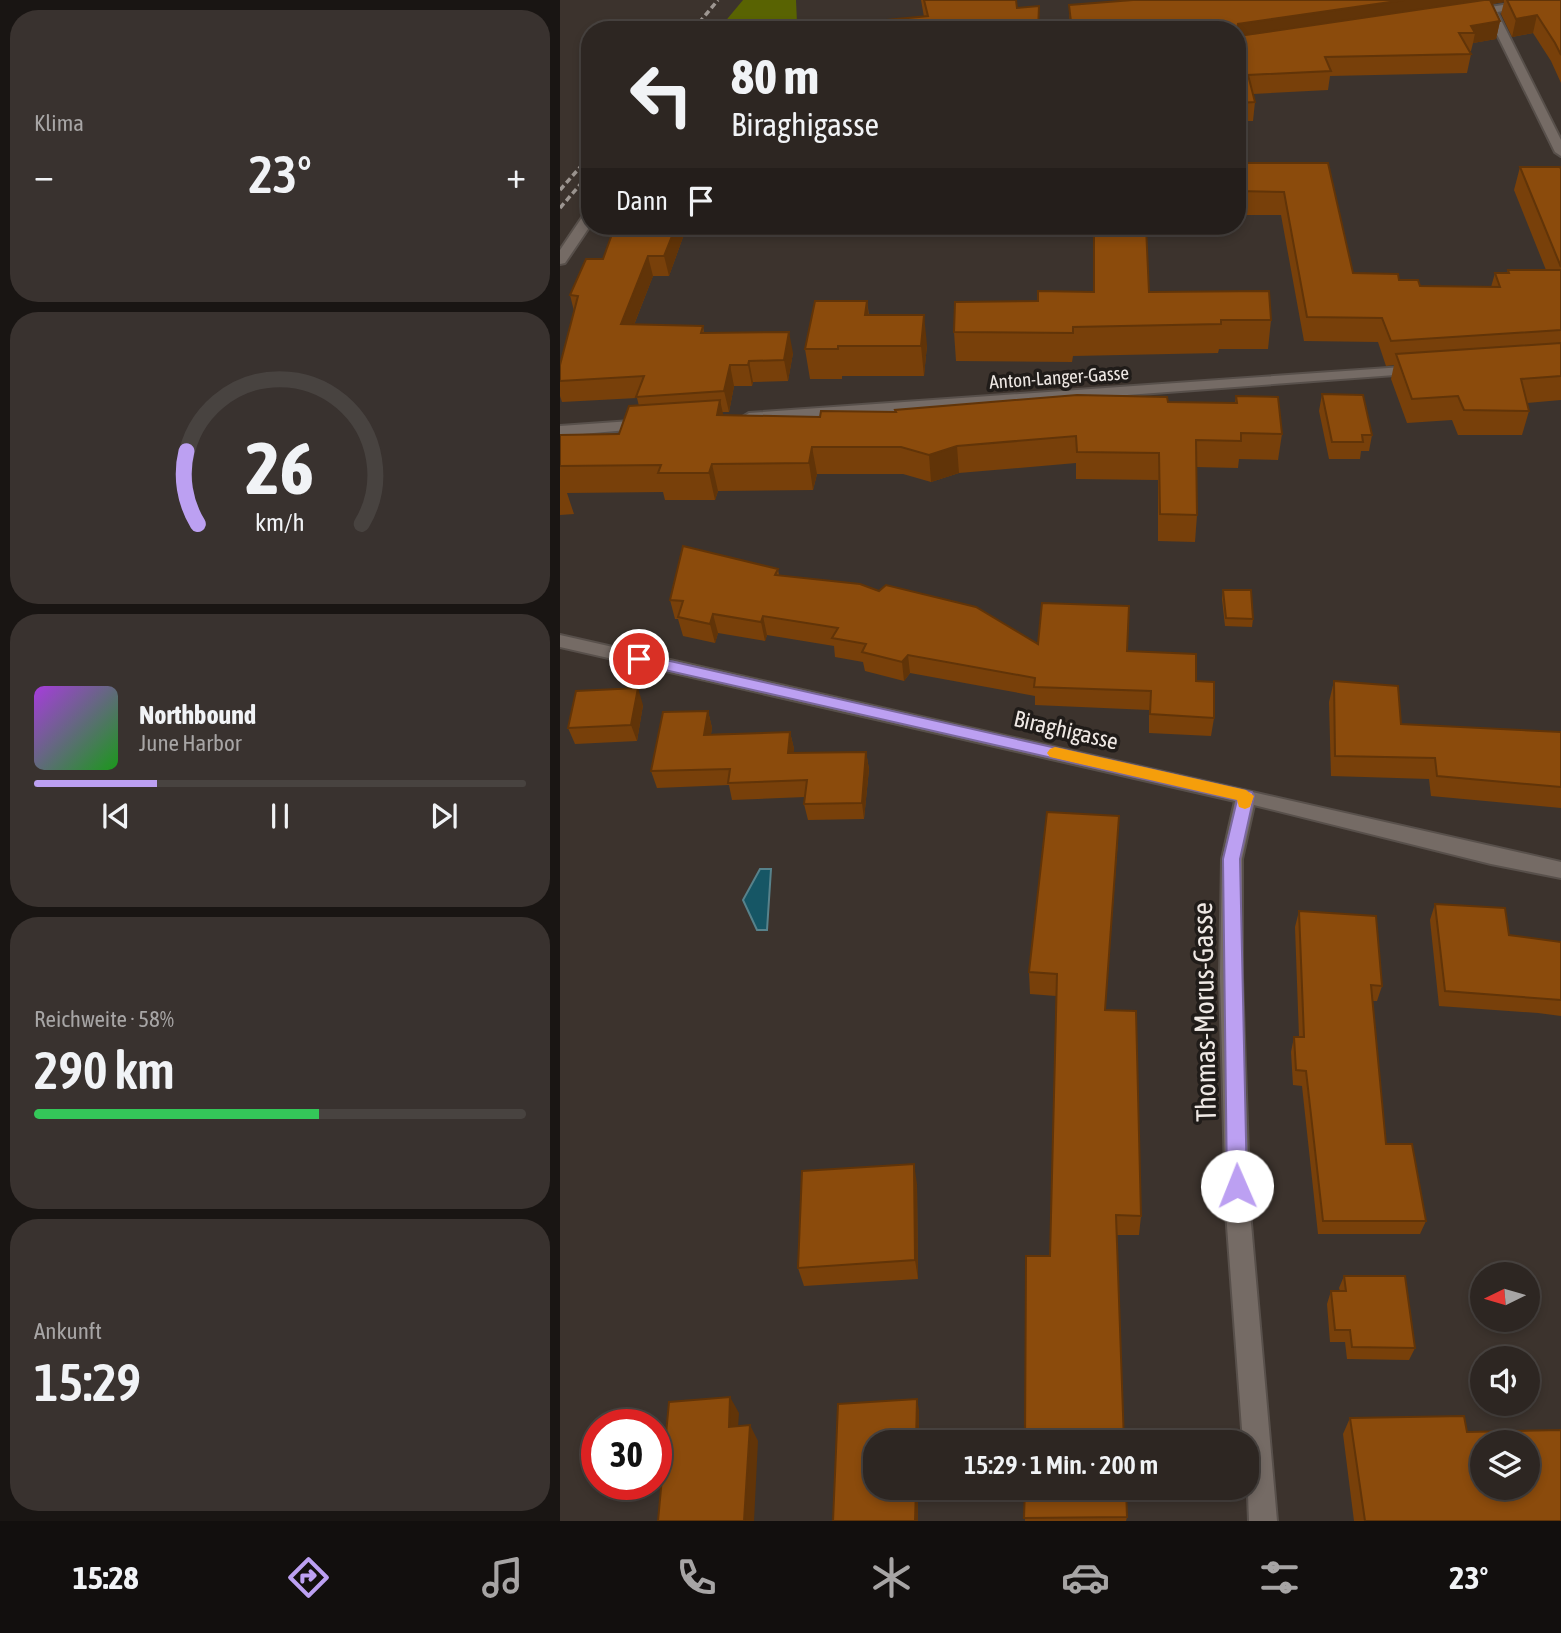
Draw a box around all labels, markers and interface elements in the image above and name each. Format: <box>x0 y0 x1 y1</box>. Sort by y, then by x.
text: 80 m <box>731 48 819 104</box>
icon: left <box>616 49 707 140</box>
text: Biraghigasse <box>731 106 879 143</box>
text: Klima <box>34 110 84 136</box>
text: 23° <box>248 144 312 204</box>
text: − <box>34 153 54 196</box>
text: + <box>506 153 526 196</box>
icon: arrive <box>682 182 720 220</box>
text: Dann <box>616 186 668 216</box>
street label: Anton-Langer-Gasse <box>988 361 1130 393</box>
text: 26 <box>246 427 314 510</box>
text: km/h <box>255 508 305 536</box>
pin <box>609 629 669 689</box>
icon: arrive <box>620 640 658 678</box>
text: Northbound <box>139 700 256 730</box>
street label: Biraghigasse <box>1011 705 1121 755</box>
text: June Harbor <box>139 730 242 756</box>
icon: previous <box>97 797 135 835</box>
icon: pause <box>261 797 299 835</box>
icon: next <box>425 797 463 835</box>
street label: Thomas-Morus-Gasse <box>1186 902 1222 1122</box>
text: Reichweite · 58% <box>34 1006 174 1032</box>
text: 290 km <box>34 1040 175 1100</box>
position arrow <box>1200 1149 1274 1223</box>
north arrow <box>1470 1262 1540 1332</box>
map controls <box>1470 1262 1540 1500</box>
text: Ankunft <box>34 1318 102 1344</box>
button: sound <box>1470 1346 1540 1416</box>
text: 15:29 <box>34 1352 141 1412</box>
speed limit sign: 30 <box>581 1409 672 1500</box>
button: layers <box>1470 1430 1540 1500</box>
text: 15:29 · 1 Min. · 200 m <box>964 1450 1158 1480</box>
icon: directions <box>284 1553 333 1602</box>
icon: music <box>478 1553 527 1602</box>
icon: phone <box>672 1553 721 1602</box>
icon: climate <box>867 1553 916 1602</box>
icon: car <box>1061 1553 1110 1602</box>
icon: filters <box>1255 1553 1304 1602</box>
text: 15:28 <box>73 1559 138 1596</box>
text: 23° <box>1449 1559 1488 1596</box>

